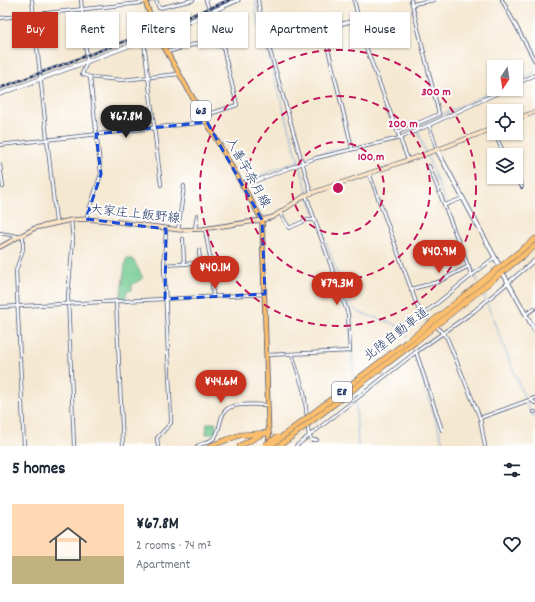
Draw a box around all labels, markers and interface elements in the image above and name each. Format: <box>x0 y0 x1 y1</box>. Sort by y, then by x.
chip: Buy <box>12 12 58 48</box>
chip: Rent <box>66 12 119 48</box>
chip: Filters <box>127 12 190 48</box>
chip: New <box>198 12 248 48</box>
chip: Apartment <box>256 12 342 48</box>
chip: House <box>350 12 410 48</box>
north arrow <box>487 60 523 96</box>
map controls <box>487 60 523 184</box>
text: 300 m <box>421 84 451 101</box>
road number: 63 <box>191 101 211 121</box>
button: locate <box>487 104 523 140</box>
pin: ¥67.8M <box>93 105 159 139</box>
text: ¥67.8M <box>110 108 142 127</box>
text: 200 m <box>388 116 418 133</box>
street label: 入善宇奈月線 <box>220 134 275 213</box>
button: layers <box>487 148 523 184</box>
text: 100 m <box>358 149 384 166</box>
centre of rings <box>331 181 345 195</box>
street label: 大家庄上飯野線 <box>89 201 182 229</box>
pin: ¥40.9M <box>406 240 472 274</box>
text: ¥40.9M <box>422 243 456 262</box>
pin: ¥40.1M <box>182 256 248 290</box>
text: ¥40.1M <box>199 259 231 278</box>
pin: ¥79.3M <box>304 272 370 306</box>
text: ¥79.3M <box>321 275 353 294</box>
street label: 北陸自動車道 <box>360 303 434 367</box>
pin: ¥44.6M <box>188 370 254 404</box>
text: ¥44.6M <box>204 373 238 392</box>
road number: E8 <box>332 382 352 402</box>
text: 5 homes <box>12 458 65 482</box>
icon: filters <box>501 459 523 481</box>
text: ¥67.8M <box>136 513 179 537</box>
icon: home <box>44 520 92 568</box>
icon: heart <box>501 533 523 555</box>
text: 2 rooms · 74 m² <box>136 537 211 556</box>
text: Apartment <box>136 556 190 575</box>

